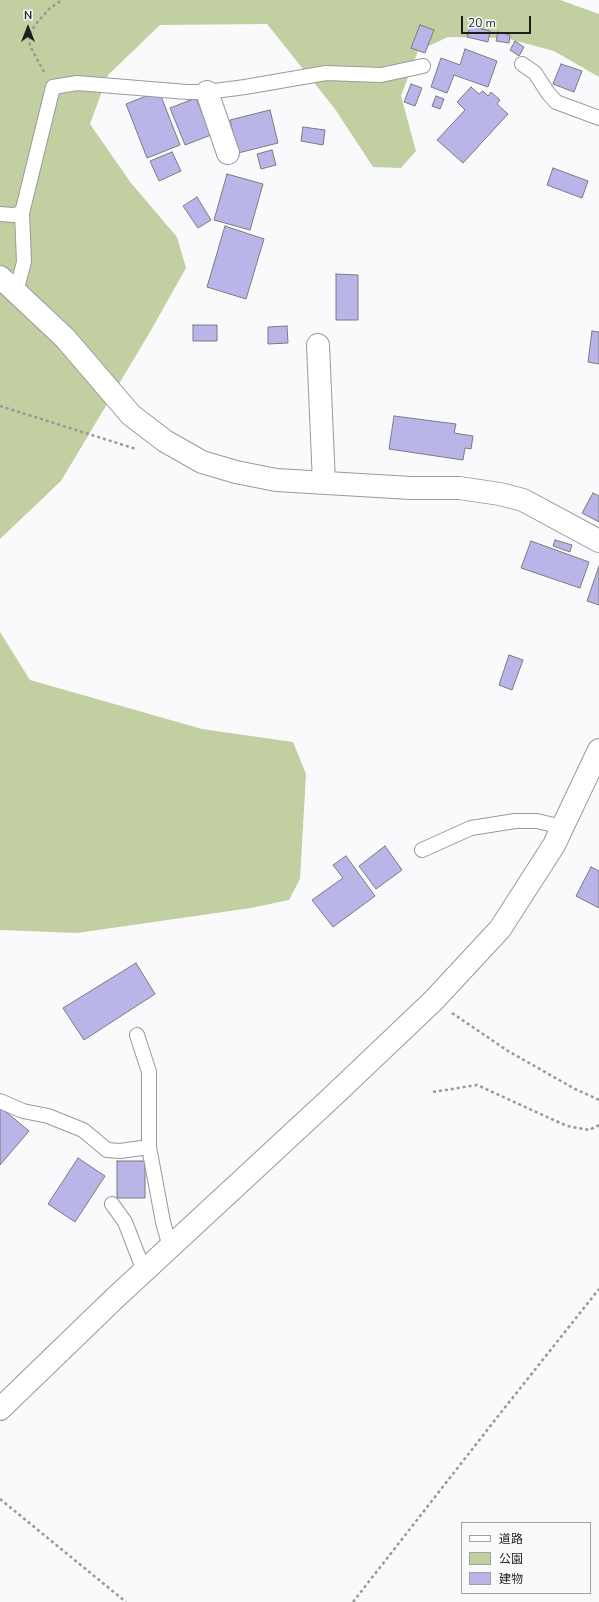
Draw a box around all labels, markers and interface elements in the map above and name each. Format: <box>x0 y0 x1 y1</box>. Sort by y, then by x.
north arrow <box>8 8 48 48</box>
text: N <box>24 8 32 23</box>
scale bar <box>463 8 533 34</box>
text: 20 m <box>468 15 496 31</box>
legend <box>461 1522 591 1594</box>
text: 道路 <box>499 1531 523 1547</box>
text: 公園 <box>499 1551 523 1567</box>
text: 建物 <box>499 1571 523 1587</box>

